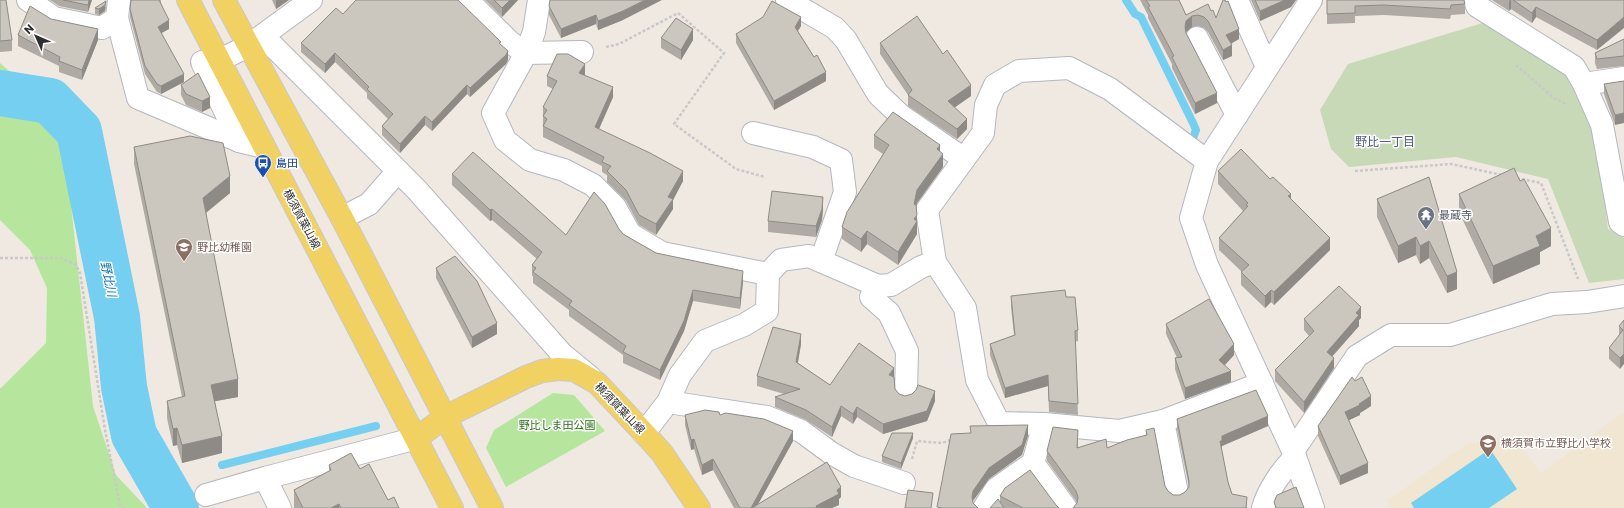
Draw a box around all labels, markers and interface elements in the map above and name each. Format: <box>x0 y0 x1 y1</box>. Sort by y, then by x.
north arrow <box>16 16 56 56</box>
text: N <box>20 20 38 38</box>
district label: 野比一丁目 <box>1355 133 1415 150</box>
bus stop icon: 島田 <box>253 153 273 178</box>
place label: 島田 <box>276 155 298 171</box>
street label: 横須賀葉山線 <box>279 186 325 252</box>
temple icon: 最蔵寺 <box>1416 205 1436 230</box>
place label: 最蔵寺 <box>1439 207 1472 223</box>
school or university icon: 野比幼稚園 <box>174 237 194 262</box>
place label: 野比幼稚園 <box>197 239 252 255</box>
water label: 野比川 <box>97 260 121 300</box>
street label: 横須賀葉山線 <box>591 379 649 437</box>
park label: 野比しま田公園 <box>519 417 596 433</box>
school or university icon: 横須賀市立野比小学校 <box>1478 433 1498 458</box>
place label: 横須賀市立野比小学校 <box>1501 435 1611 451</box>

